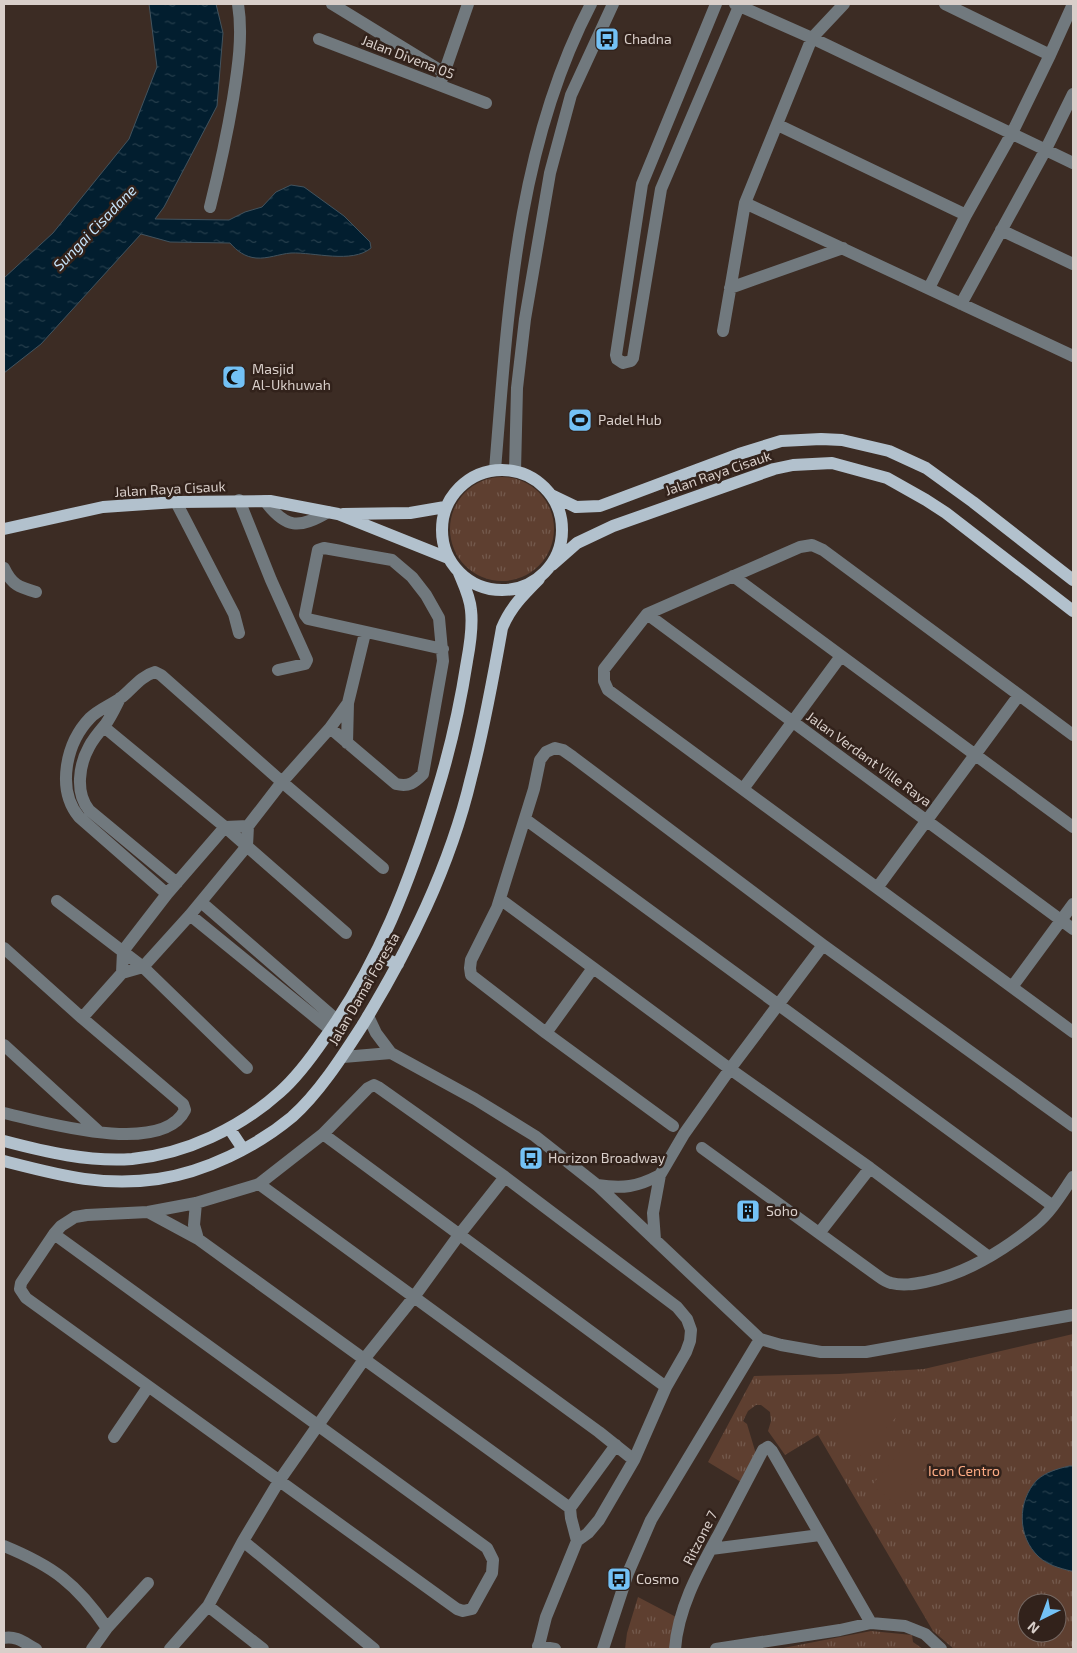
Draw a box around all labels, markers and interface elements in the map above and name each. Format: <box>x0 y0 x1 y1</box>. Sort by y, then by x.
bus stop icon: Chadna <box>594 26 620 52</box>
place label: Chadna <box>624 30 672 47</box>
street label: Jalan Divena 05 <box>359 31 457 82</box>
water label: Sungai Cisadane <box>49 181 140 274</box>
place label: Masjid Al-Ukhuwah <box>252 360 331 393</box>
mosque icon: Masjid Al-Ukhuwah <box>221 364 247 390</box>
sports icon: Padel Hub <box>567 407 593 433</box>
place label: Padel Hub <box>598 411 662 428</box>
street label: Jalan Raya Cisauk <box>662 446 773 499</box>
street label: Jalan Raya Cisauk <box>114 477 226 500</box>
street label: Jalan Verdant Ville Raya <box>803 707 935 810</box>
street label: Jalan Damai Foresta <box>324 929 403 1048</box>
bus stop icon: Horizon Broadway <box>518 1145 544 1171</box>
place label: Horizon Broadway <box>548 1149 666 1166</box>
building icon: Soho <box>735 1198 761 1224</box>
place label: Soho <box>766 1202 798 1219</box>
park label: Icon Centro <box>928 1462 1000 1479</box>
street label: Ritzone 7 <box>679 1508 720 1568</box>
bus stop icon: Cosmo <box>606 1566 632 1592</box>
place label: Cosmo <box>636 1570 679 1587</box>
north arrow <box>1017 1593 1067 1643</box>
text: N <box>1024 1618 1042 1638</box>

